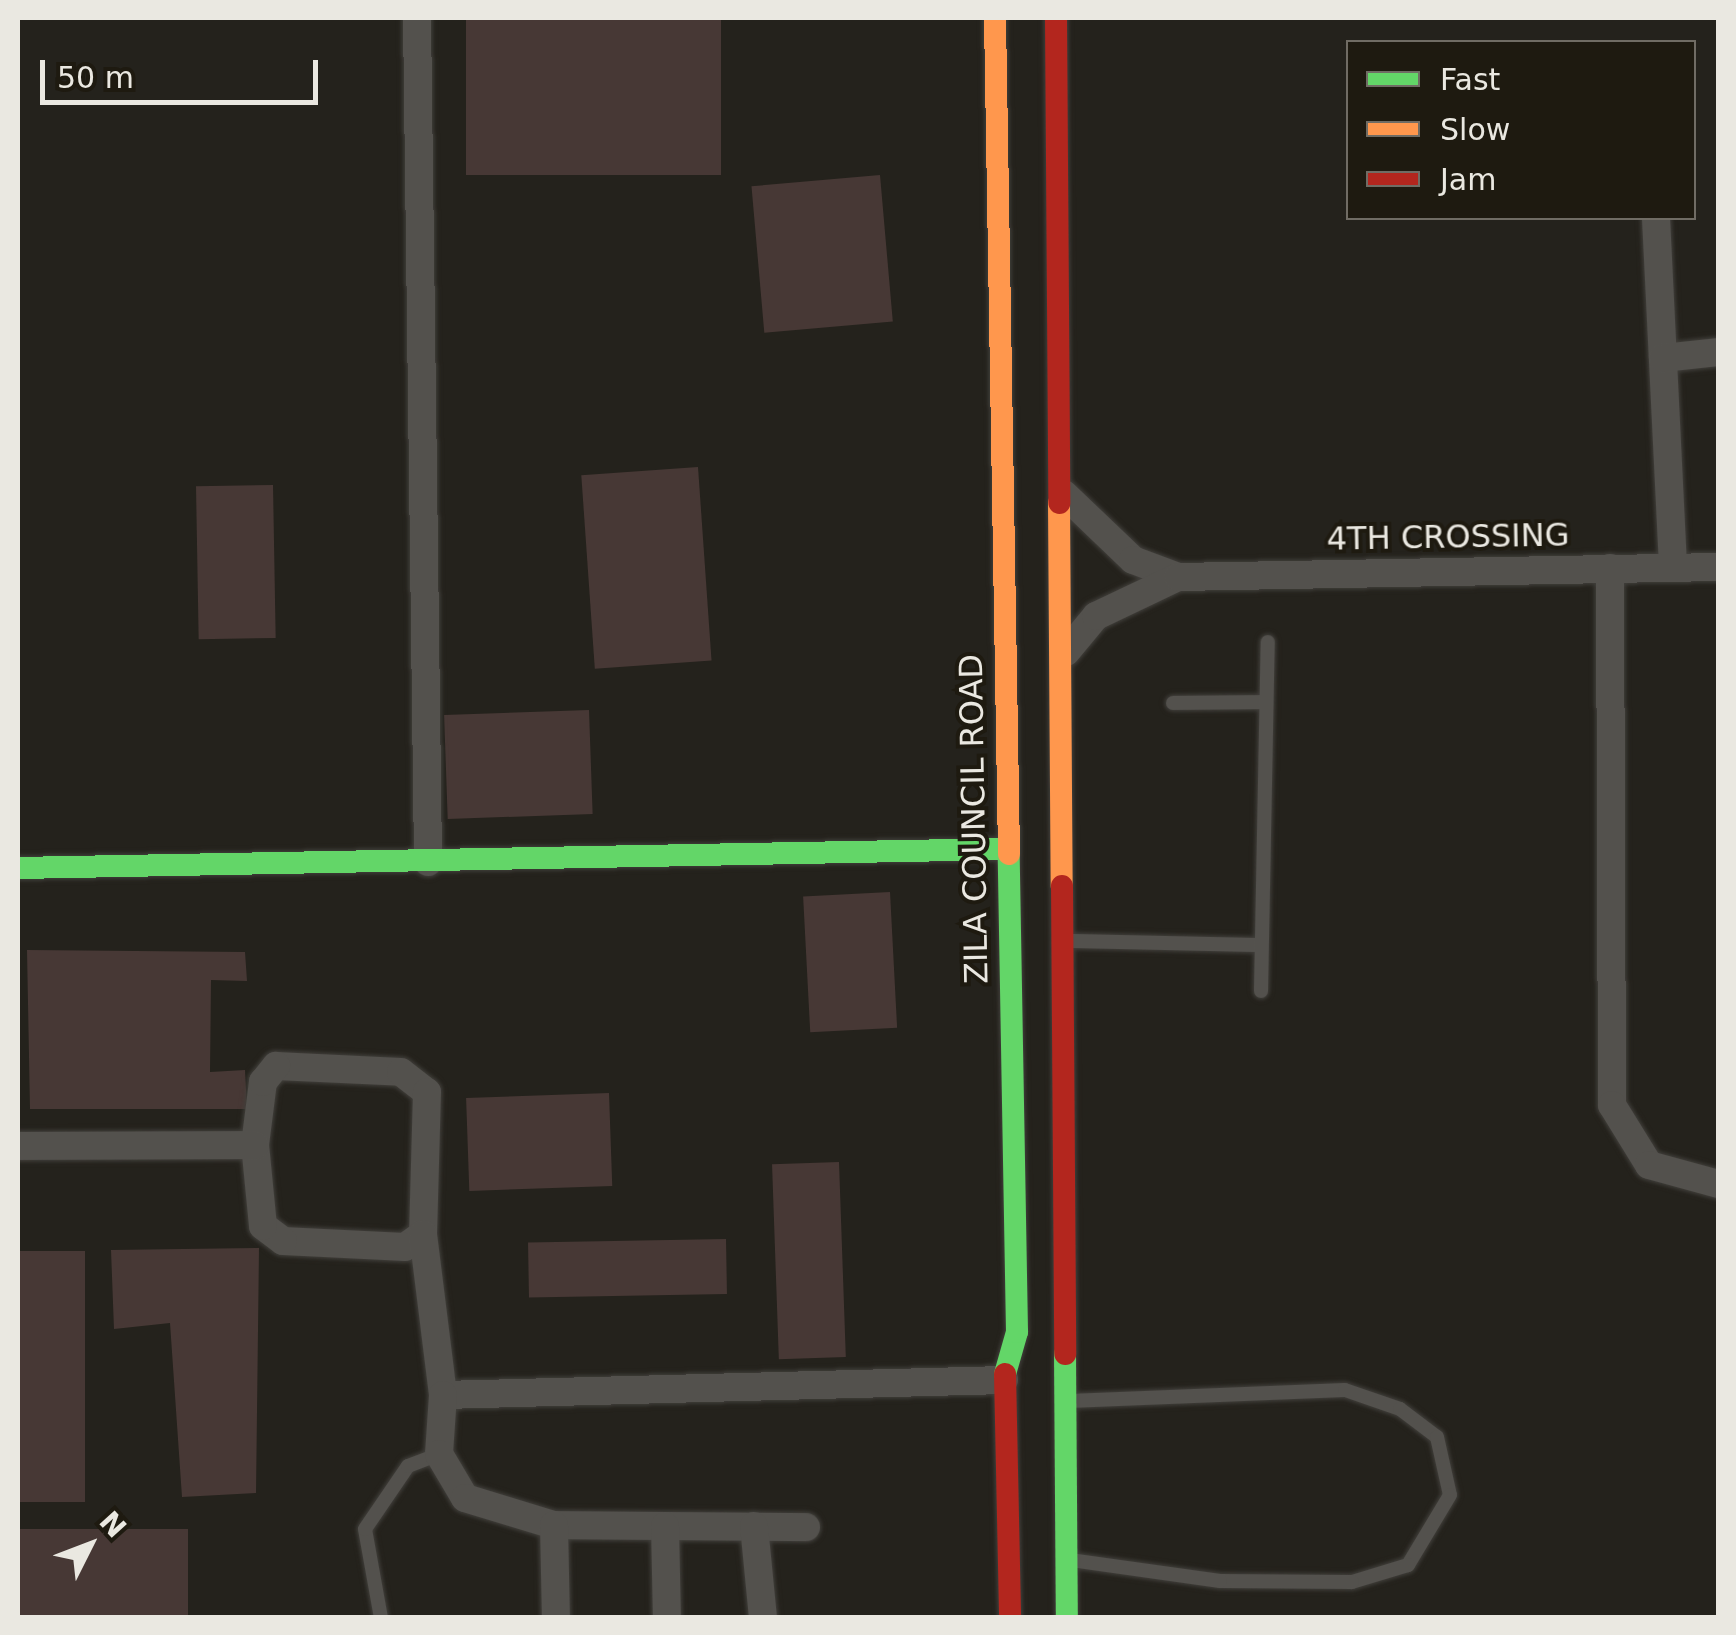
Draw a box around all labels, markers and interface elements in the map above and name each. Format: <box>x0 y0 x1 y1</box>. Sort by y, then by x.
scale bar <box>45 40 322 102</box>
legend <box>1346 40 1696 220</box>
text: 50 m <box>57 60 134 95</box>
text: Fast <box>1440 62 1500 97</box>
text: Slow <box>1440 112 1510 147</box>
text: Jam <box>1440 162 1496 197</box>
street label: 4TH CROSSING <box>1326 516 1570 558</box>
street label: ZILA COUNCIL ROAD <box>952 654 996 984</box>
north arrow <box>40 1495 140 1595</box>
text: N <box>93 1505 133 1544</box>

